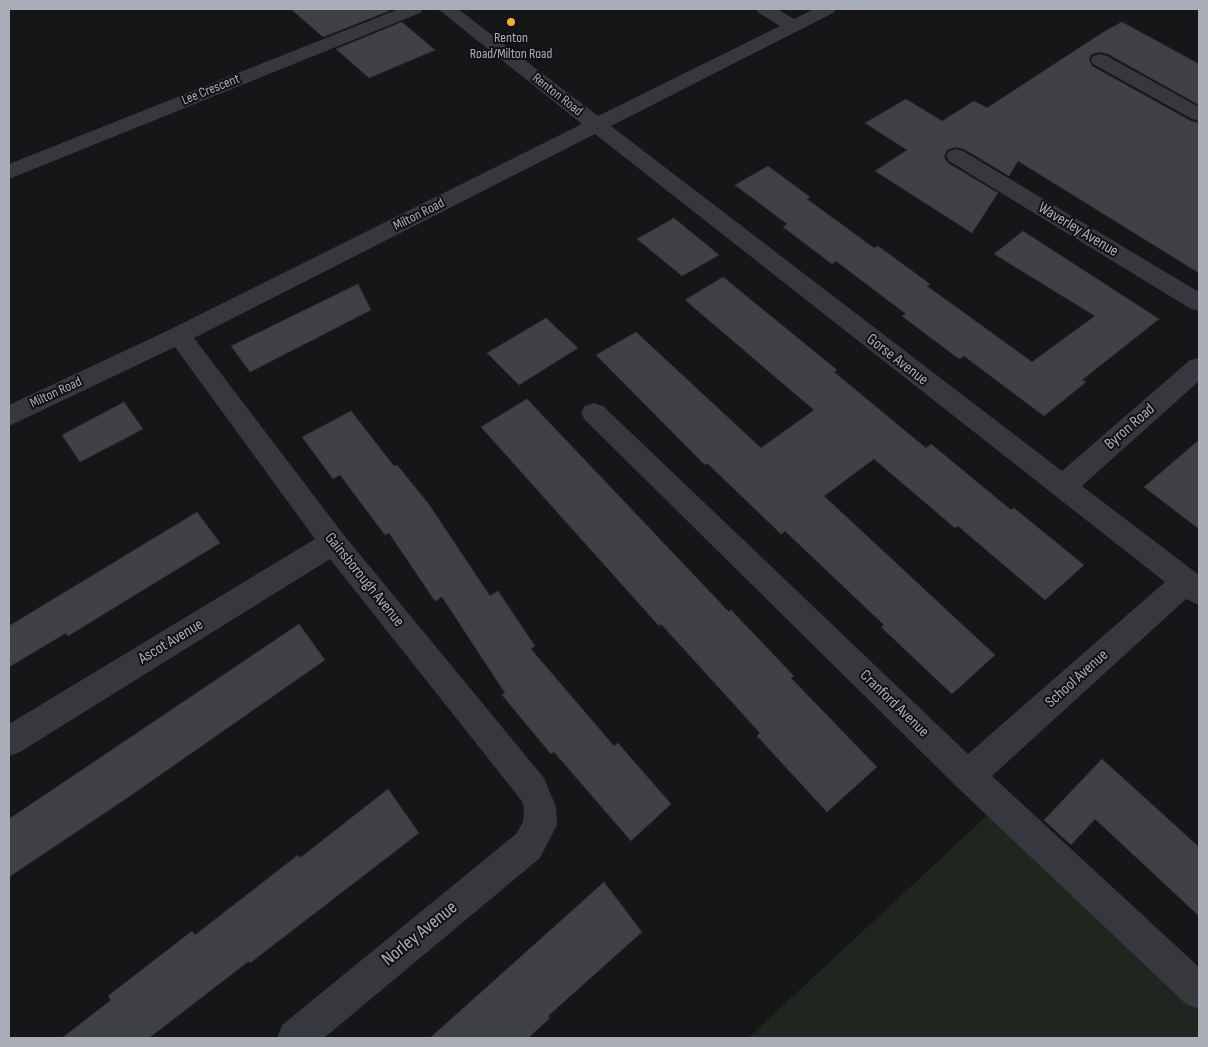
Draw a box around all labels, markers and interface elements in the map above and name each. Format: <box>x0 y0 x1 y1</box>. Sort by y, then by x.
marker: Renton Road/Milton Road <box>505 16 517 28</box>
place label: Renton Road/Milton Road <box>470 30 552 62</box>
street label: Renton Road <box>528 70 586 120</box>
street label: Lee Crescent <box>179 71 243 109</box>
street label: Milton Road <box>391 195 447 235</box>
street label: Waverley Avenue <box>1034 199 1122 261</box>
street label: Gorse Avenue <box>862 330 932 390</box>
street label: Milton Road <box>28 374 84 412</box>
street label: Byron Road <box>1101 400 1159 454</box>
street label: Gainsborough Avenue <box>320 529 408 631</box>
street label: Ascot Avenue <box>135 615 207 669</box>
street label: School Avenue <box>1042 646 1112 712</box>
street label: Cranford Avenue <box>855 666 933 742</box>
street label: Norley Avenue <box>378 897 462 971</box>

